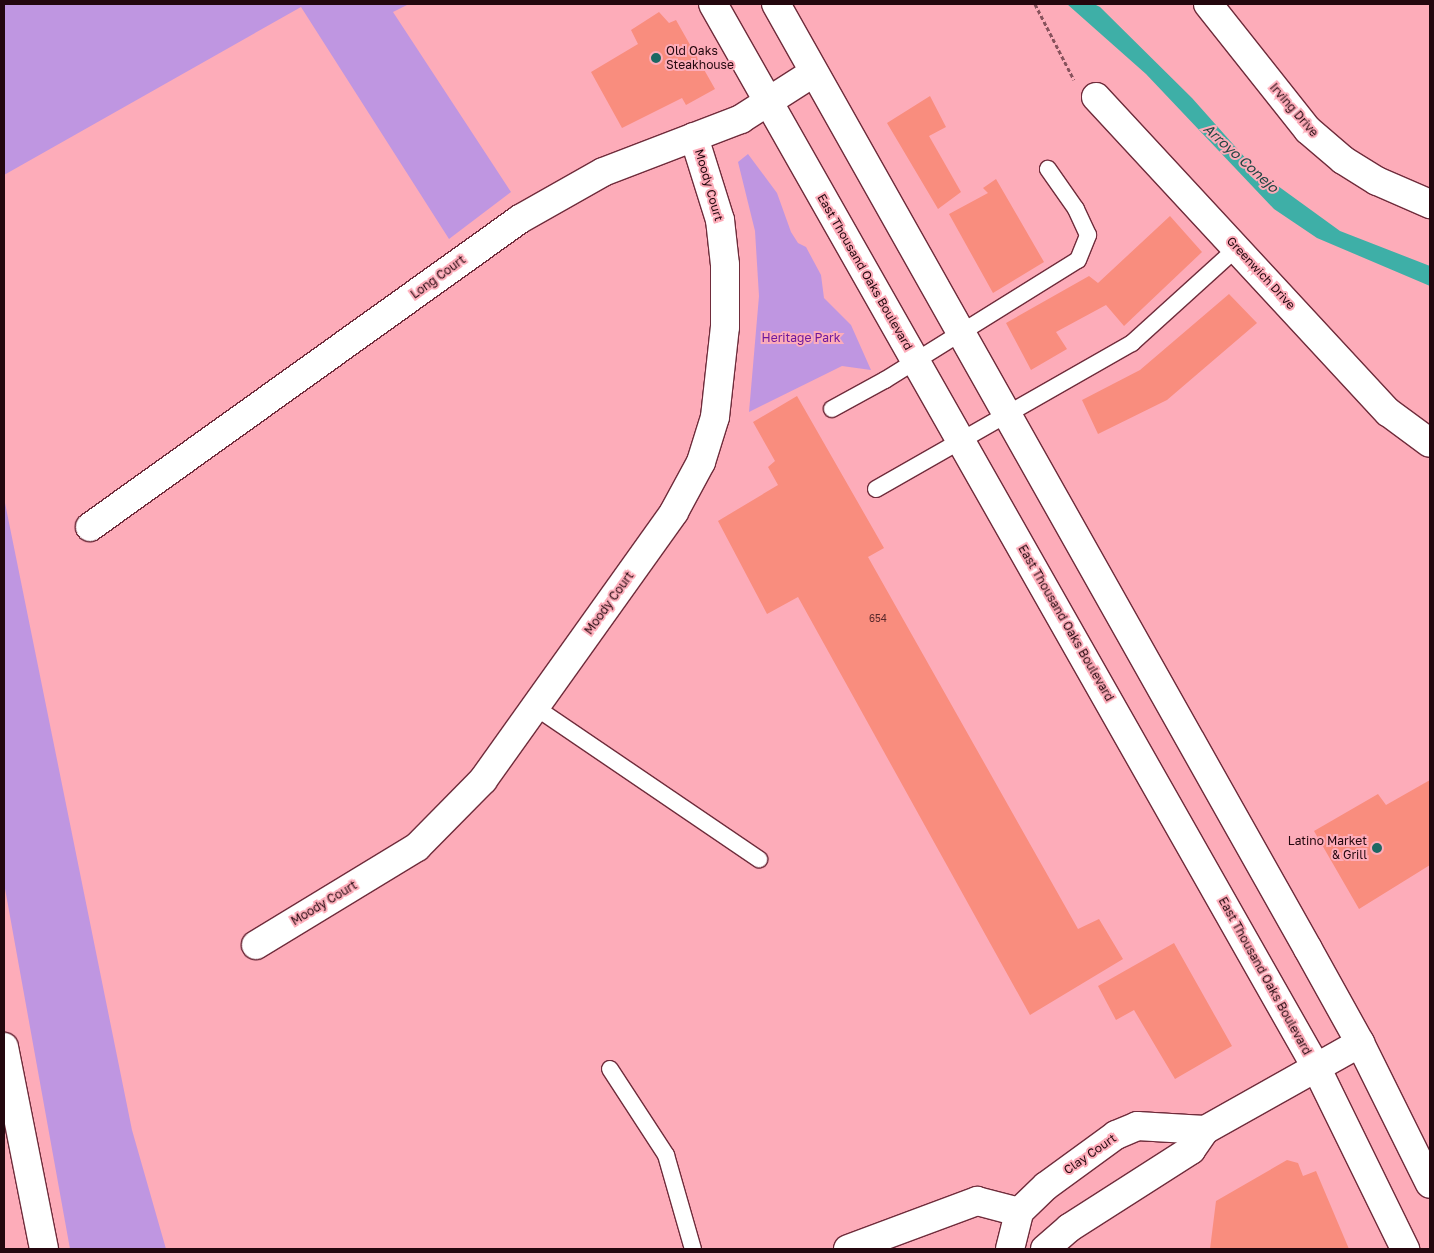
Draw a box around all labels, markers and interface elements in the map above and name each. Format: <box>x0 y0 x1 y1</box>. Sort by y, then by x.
place label: Old Oaks Steakhouse <box>666 44 734 72</box>
marker: Old Oaks Steakhouse <box>650 52 662 64</box>
street label: Irving Drive <box>1267 80 1321 140</box>
water label: Arroyo Conejo <box>1200 120 1282 196</box>
street label: Moody Court <box>692 147 726 223</box>
street label: East Thousand Oaks Boulevard <box>814 191 916 353</box>
street label: Greenwich Drive <box>1224 234 1298 312</box>
street label: Long Court <box>408 252 468 302</box>
park label: Heritage Park <box>762 331 840 345</box>
street label: East Thousand Oaks Boulevard <box>1015 542 1117 704</box>
street label: Moody Court <box>581 569 637 637</box>
house number: 654 <box>869 613 887 625</box>
place label: Latino Market & Grill <box>1288 834 1367 862</box>
marker: Latino Market & Grill <box>1371 842 1383 854</box>
street label: Moody Court <box>289 878 359 928</box>
street label: East Thousand Oaks Boulevard <box>1216 895 1314 1057</box>
street label: Clay Court <box>1061 1131 1119 1177</box>

